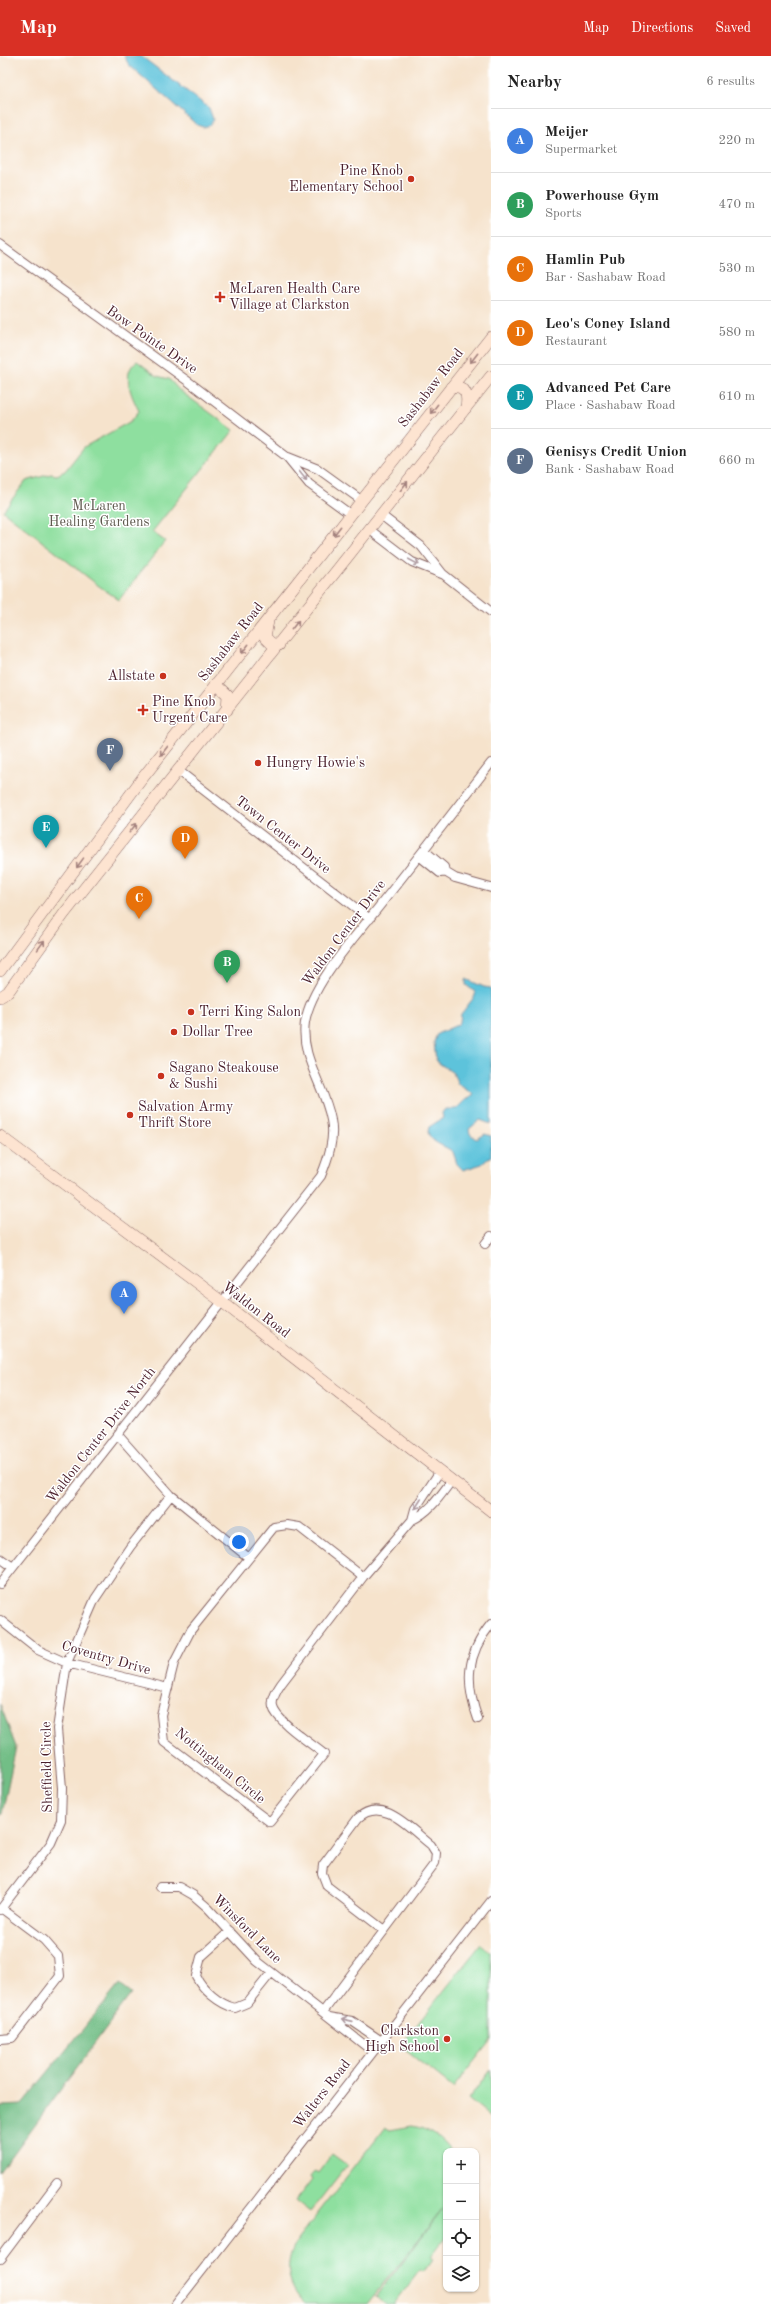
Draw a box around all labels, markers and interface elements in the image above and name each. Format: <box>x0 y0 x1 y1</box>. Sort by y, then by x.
text: Map <box>20 19 57 38</box>
text: Map <box>583 21 609 35</box>
text: Directions <box>631 21 693 35</box>
text: Saved <box>715 21 751 35</box>
text: Nearby <box>507 74 562 91</box>
text: 6 results <box>706 75 755 88</box>
text: Meijer <box>545 125 588 140</box>
text: A <box>515 134 525 147</box>
text: 220 m <box>718 134 755 147</box>
text: Supermarket <box>545 143 617 156</box>
place label: Pine Knob Elementary School <box>289 164 403 194</box>
marker: Pine Knob Elementary School <box>406 174 416 184</box>
text: Powerhouse Gym <box>545 189 659 204</box>
text: B <box>515 198 525 211</box>
text: 470 m <box>718 198 755 211</box>
text: Sports <box>545 207 582 220</box>
text: Hamlin Pub <box>545 253 625 268</box>
text: C <box>516 262 524 275</box>
text: 530 m <box>718 262 755 275</box>
text: Bar · Sashabaw Road <box>545 271 666 284</box>
place label: McLaren Health Care Village at Clarkston <box>229 282 360 312</box>
marker: McLaren Health Care Village at Clarkston <box>214 291 226 303</box>
street label: Bow Pointe Drive <box>104 304 200 376</box>
text: Leo's Coney Island <box>545 317 671 332</box>
text: D <box>515 326 525 339</box>
text: 580 m <box>718 326 755 339</box>
text: Restaurant <box>545 335 607 348</box>
street label: Sashabaw Road <box>396 346 466 430</box>
one-way arrow <box>470 352 479 363</box>
text: Advanced Pet Care <box>545 381 671 396</box>
text: E <box>516 390 524 403</box>
text: 610 m <box>718 390 755 403</box>
text: Place · Sashabaw Road <box>545 399 675 412</box>
one-way arrow <box>429 404 438 415</box>
text: Genisys Credit Union <box>545 445 687 460</box>
text: F <box>516 454 524 467</box>
text: 660 m <box>718 454 755 467</box>
text: Bank · Sashabaw Road <box>545 463 674 476</box>
one-way arrow <box>298 471 307 482</box>
one-way arrow <box>400 481 408 492</box>
park label: McLaren Healing Gardens <box>48 499 150 529</box>
one-way arrow <box>333 526 342 537</box>
one-way arrow <box>408 559 420 566</box>
street label: Sashabaw Road <box>196 600 266 684</box>
one-way arrow <box>290 619 299 630</box>
one-way arrow <box>240 643 249 654</box>
place label: Allstate <box>108 669 155 683</box>
marker: Allstate <box>158 671 168 681</box>
place label: Pine Knob Urgent Care <box>152 695 228 725</box>
marker: Pine Knob Urgent Care <box>137 704 149 716</box>
pin: F <box>97 738 123 771</box>
one-way arrow <box>160 745 168 756</box>
place label: Hungry Howie's <box>266 756 365 770</box>
marker: Hungry Howie's <box>253 758 263 768</box>
street label: Town Center Drive <box>233 794 333 876</box>
pin: E <box>33 815 59 848</box>
one-way arrow <box>129 823 138 834</box>
pin: D <box>172 826 198 859</box>
one-way arrow <box>75 857 84 868</box>
street label: Waldon Center Drive <box>300 878 388 988</box>
pin: C <box>126 886 152 919</box>
one-way arrow <box>37 939 45 950</box>
pin: B <box>214 950 240 983</box>
place label: Terri King Salon <box>199 1005 301 1019</box>
marker: Terri King Salon <box>186 1007 196 1017</box>
place label: Dollar Tree <box>182 1025 253 1039</box>
marker: Dollar Tree <box>169 1027 179 1037</box>
place label: Sagano Steakouse & Sushi <box>169 1061 279 1091</box>
marker: Sagano Steakouse & Sushi <box>156 1071 166 1081</box>
place label: Salvation Army Thrift Store <box>138 1100 234 1130</box>
marker: Salvation Army Thrift Store <box>125 1110 135 1120</box>
street label: Waldon Road <box>220 1279 292 1341</box>
pin: A <box>111 1281 137 1314</box>
street label: Waldon Center Drive North <box>44 1364 159 1506</box>
one-way arrow <box>414 1498 422 1510</box>
your location <box>229 1532 249 1552</box>
street label: Coventry Drive <box>60 1639 152 1677</box>
street label: Sheffield Circle <box>39 1721 55 1813</box>
street label: Nottingham Circle <box>172 1726 268 1806</box>
street label: Winsford Lane <box>210 1892 284 1966</box>
one-way arrow <box>341 2016 354 2024</box>
place label: Clarkston High School <box>365 2024 439 2054</box>
marker: Clarkston High School <box>442 2034 452 2044</box>
street label: Walters Road <box>291 2057 353 2131</box>
map controls <box>443 2148 479 2292</box>
button: + <box>443 2148 479 2184</box>
button: − <box>443 2184 479 2220</box>
button: locate <box>443 2220 479 2256</box>
button: layers <box>443 2256 479 2292</box>

